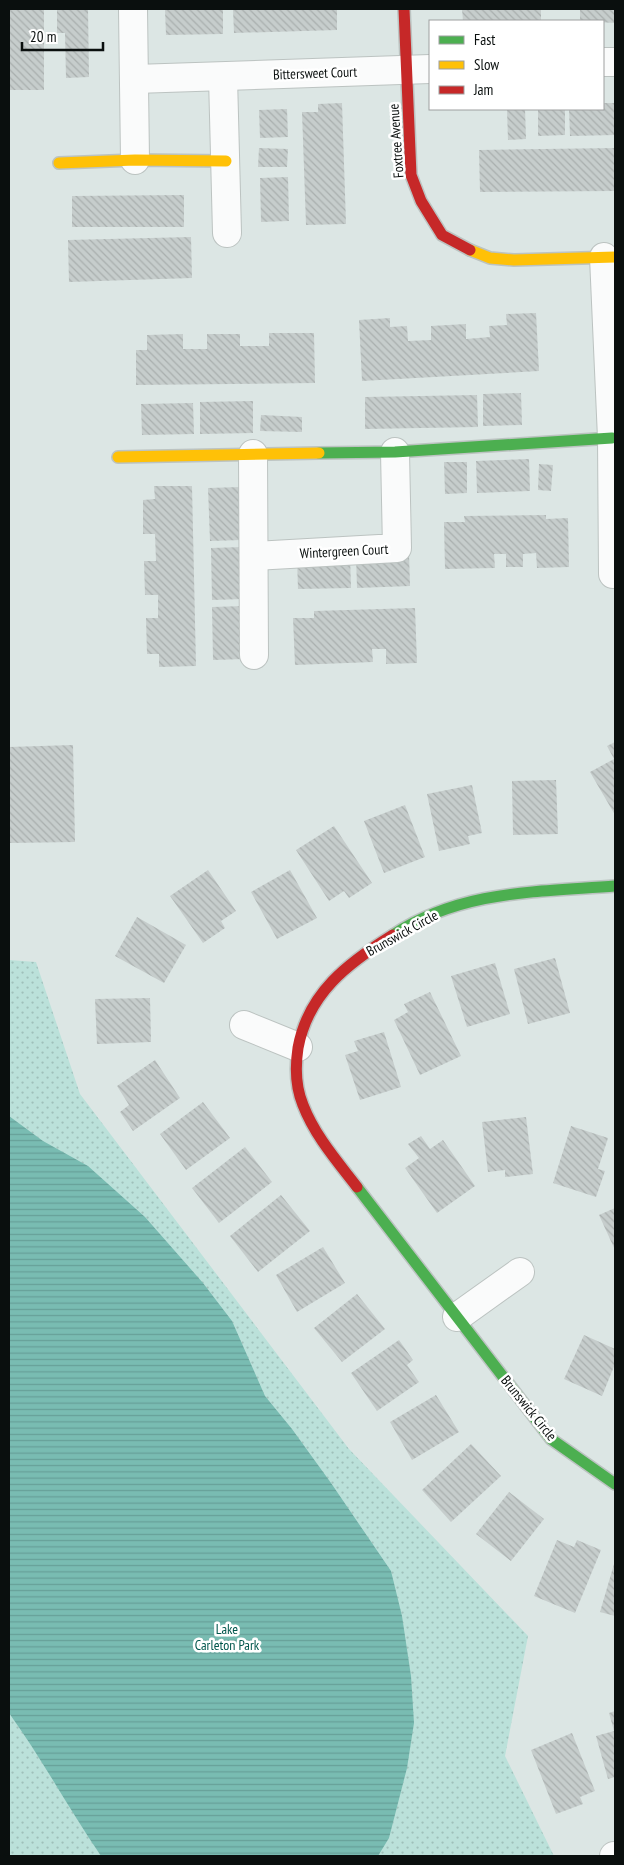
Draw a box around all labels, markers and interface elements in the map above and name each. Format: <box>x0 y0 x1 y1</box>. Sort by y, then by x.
scale bar <box>22 20 104 52</box>
legend <box>429 20 604 110</box>
text: 20 m <box>30 27 56 46</box>
text: Fast <box>474 30 495 49</box>
text: Slow <box>474 55 499 74</box>
street label: Bittersweet Court <box>273 63 358 83</box>
text: Jam <box>473 80 493 99</box>
street label: Foxtree Avenue <box>384 103 408 179</box>
street label: Wintergreen Court <box>299 540 389 562</box>
street label: Brunswick Circle <box>363 906 441 960</box>
street label: Brunswick Circle <box>497 1372 561 1445</box>
park label: Lake Carleton Park <box>195 1620 260 1654</box>

